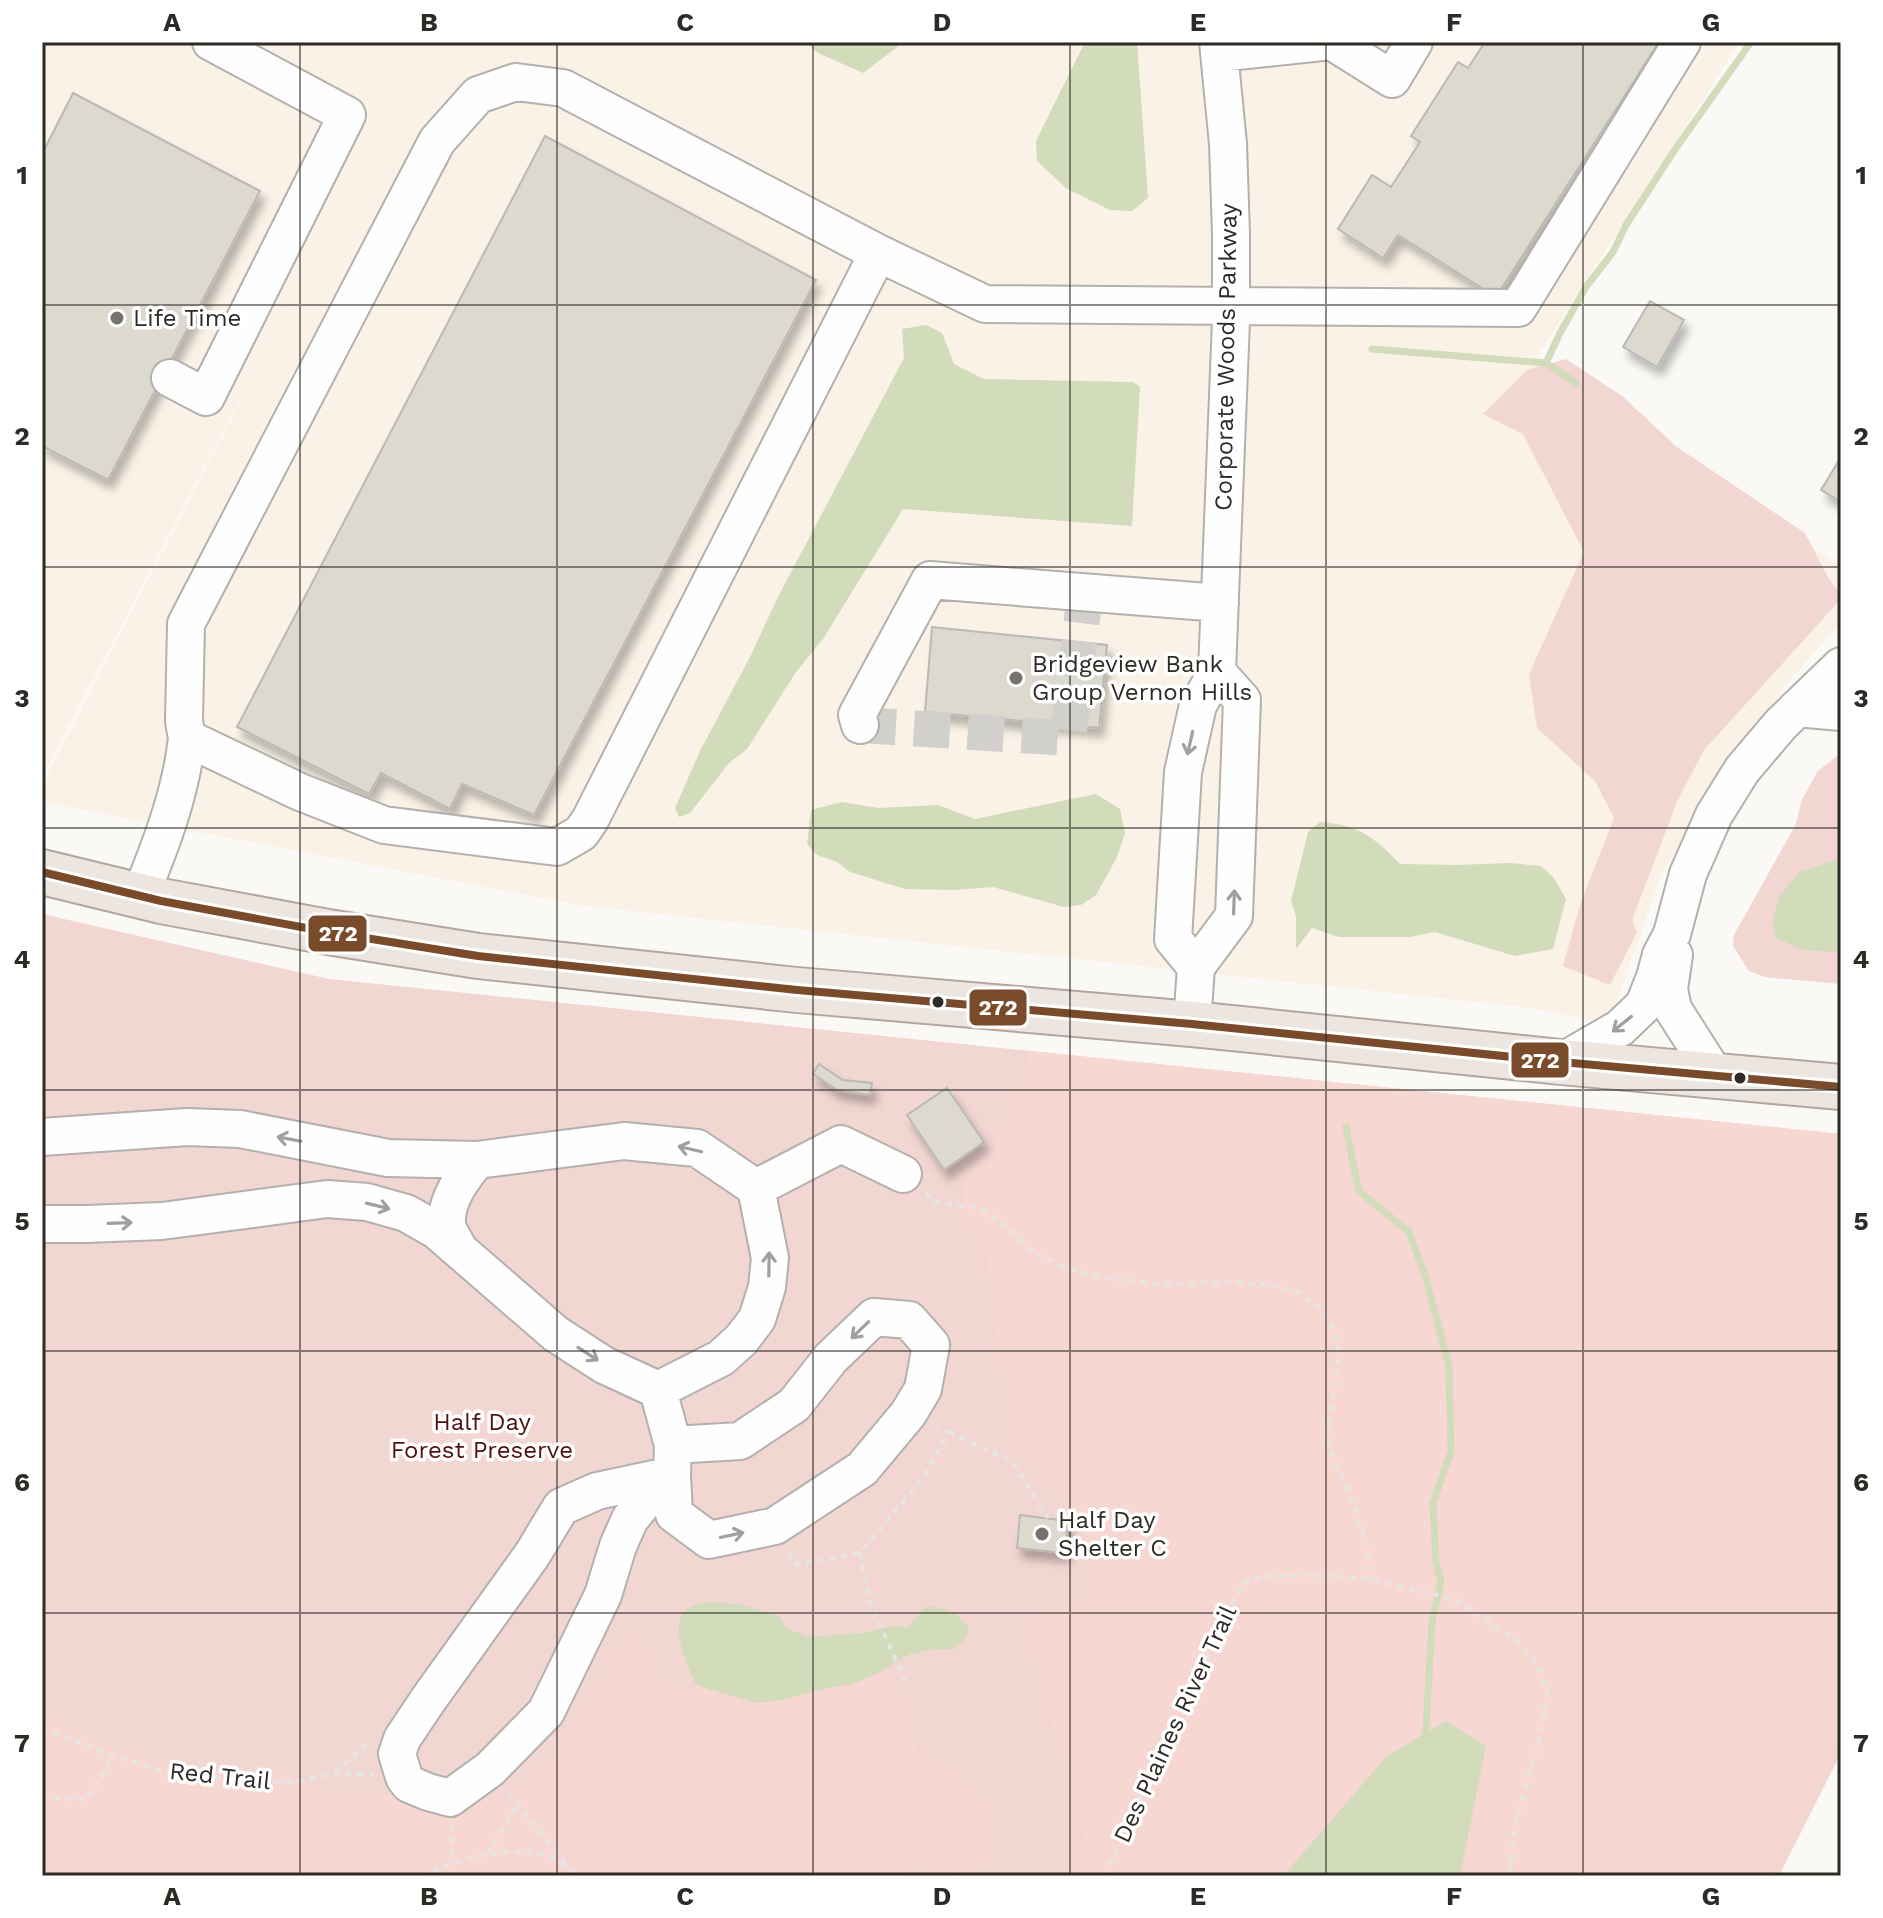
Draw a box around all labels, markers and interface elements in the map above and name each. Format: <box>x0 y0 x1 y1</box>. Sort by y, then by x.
text: A <box>163 7 181 37</box>
text: B <box>420 7 438 37</box>
text: C <box>676 7 694 37</box>
text: D <box>933 7 951 37</box>
text: E <box>1190 7 1206 37</box>
text: F <box>1446 7 1462 37</box>
text: G <box>1702 7 1720 37</box>
text: 1 <box>16 160 28 190</box>
text: 1 <box>1855 160 1867 190</box>
street label: Corporate Woods Parkway <box>1209 202 1243 511</box>
place label: Life Time <box>133 304 241 332</box>
marker: Life Time <box>108 309 126 327</box>
text: 2 <box>14 421 30 451</box>
text: 2 <box>1853 421 1869 451</box>
place label: Bridgeview Bank Group Vernon Hills <box>1032 650 1252 706</box>
marker: Bridgeview Bank Group Vernon Hills <box>1007 669 1025 687</box>
text: 3 <box>14 683 30 713</box>
text: 3 <box>1853 683 1869 713</box>
one-way arrow <box>1182 730 1197 756</box>
one-way arrow <box>1227 889 1242 916</box>
line badge: 272 <box>307 914 368 953</box>
text: 272 <box>318 921 358 946</box>
text: 4 <box>14 944 31 974</box>
text: 4 <box>1853 944 1870 974</box>
line badge: 272 <box>968 988 1028 1027</box>
unlabelled marker <box>930 994 946 1010</box>
text: 272 <box>978 995 1018 1020</box>
one-way arrow <box>1612 1015 1633 1033</box>
line badge: 272 <box>1510 1041 1570 1079</box>
text: 272 <box>1520 1048 1560 1073</box>
unlabelled marker <box>1732 1070 1748 1086</box>
one-way arrow <box>276 1130 302 1145</box>
one-way arrow <box>678 1141 703 1156</box>
one-way arrow <box>364 1199 390 1214</box>
text: 5 <box>14 1206 30 1236</box>
text: 5 <box>1853 1206 1869 1236</box>
one-way arrow <box>106 1215 133 1230</box>
one-way arrow <box>761 1251 776 1278</box>
one-way arrow <box>851 1320 870 1339</box>
one-way arrow <box>576 1346 598 1363</box>
park label: Half Day Forest Preserve <box>391 1408 573 1464</box>
text: 6 <box>14 1467 30 1497</box>
text: 6 <box>1853 1467 1869 1497</box>
place label: Half Day Shelter C <box>1058 1506 1167 1562</box>
marker: Half Day Shelter C <box>1033 1525 1051 1543</box>
one-way arrow <box>719 1527 744 1542</box>
street label: Des Plaines River Trail <box>1108 1600 1243 1847</box>
text: 7 <box>14 1728 30 1758</box>
text: 7 <box>1853 1728 1869 1758</box>
street label: Red Trail <box>168 1757 273 1795</box>
text: A <box>163 1881 181 1911</box>
text: B <box>420 1881 438 1911</box>
text: C <box>676 1881 694 1911</box>
text: D <box>933 1881 951 1911</box>
text: E <box>1190 1881 1206 1911</box>
text: F <box>1446 1881 1462 1911</box>
text: G <box>1702 1881 1720 1911</box>

